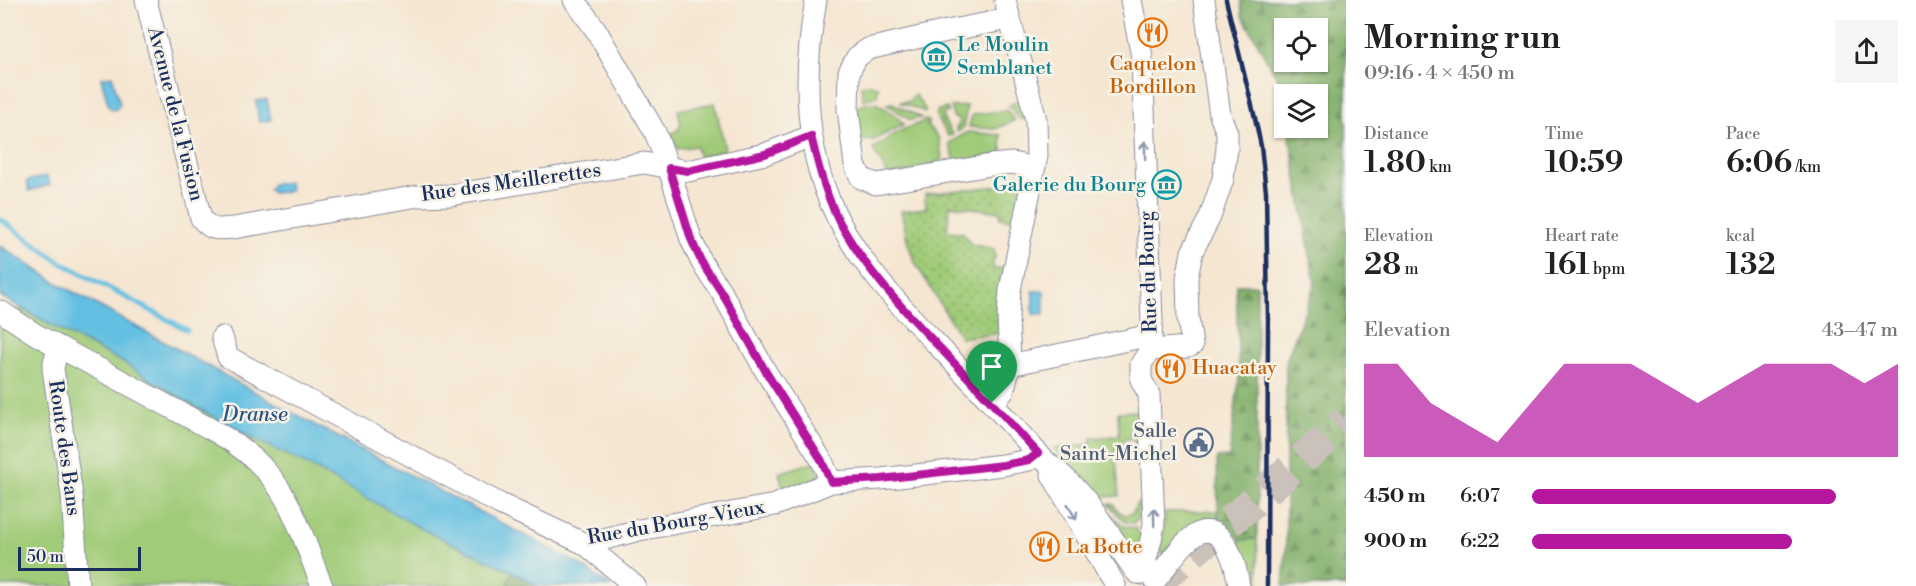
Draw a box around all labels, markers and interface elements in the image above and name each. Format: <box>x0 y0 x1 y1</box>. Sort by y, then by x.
restaurant icon: Caquelon Bordillon <box>1137 17 1169 49</box>
map controls <box>1274 18 1328 138</box>
button: locate <box>1274 18 1328 72</box>
text: Morning run <box>1364 18 1561 59</box>
button: share <box>1835 20 1898 83</box>
street label: Avenue de la Fusion <box>141 23 209 204</box>
place label: Le Moulin Semblanet <box>957 33 1053 81</box>
museum icon: Le Moulin Semblanet <box>920 40 952 72</box>
place label: Caquelon Bordillon <box>1109 52 1196 100</box>
text: 09:16 · 4 × 450 m <box>1364 61 1515 86</box>
button: layers <box>1274 84 1328 138</box>
text: Distance <box>1364 124 1429 144</box>
text: Time <box>1545 124 1584 144</box>
text: Pace <box>1726 124 1760 144</box>
one-way arrow <box>1140 141 1151 161</box>
text: 1.80 <box>1364 144 1426 182</box>
text: 10:59 <box>1545 144 1623 182</box>
text: 6:06 <box>1726 144 1792 182</box>
text: km <box>1426 157 1452 177</box>
text: /km <box>1792 157 1821 177</box>
street label: Rue des Meillerettes <box>419 158 603 208</box>
museum icon: Galerie du Bourg <box>1151 169 1183 201</box>
place label: Galerie du Bourg <box>993 173 1147 198</box>
street label: Rue du Bourg <box>1134 210 1164 333</box>
text: Elevation <box>1364 226 1433 246</box>
text: Heart rate <box>1545 226 1619 246</box>
text: kcal <box>1726 226 1755 246</box>
text: 28 <box>1364 246 1401 284</box>
text: 161 <box>1545 246 1590 284</box>
text: 132 <box>1726 246 1776 284</box>
text: m <box>1401 259 1418 279</box>
text: bpm <box>1590 259 1625 279</box>
text: Elevation <box>1364 318 1451 343</box>
text: 43–47 m <box>1821 318 1898 343</box>
pin <box>966 341 1017 403</box>
icon: arrive <box>975 350 1008 383</box>
restaurant icon: Huacatay <box>1155 352 1187 384</box>
place label: Huacatay <box>1192 356 1277 381</box>
street label: Route des Bans <box>42 379 86 517</box>
water label: Dranse <box>221 402 288 428</box>
place label: Salle Saint-Michel <box>1060 419 1177 467</box>
public building icon: Salle Saint-Michel <box>1182 427 1214 459</box>
text: 450 m <box>1364 484 1426 509</box>
text: 6:07 <box>1460 484 1500 509</box>
street label: Rue du Bourg-Vieux <box>585 495 768 551</box>
one-way arrow <box>1067 503 1078 521</box>
one-way arrow <box>1148 507 1160 527</box>
text: 900 m <box>1364 529 1427 554</box>
text: 6:22 <box>1460 529 1499 554</box>
restaurant icon: La Botte <box>1029 531 1061 563</box>
place label: La Botte <box>1066 535 1143 560</box>
scale bar <box>18 544 141 572</box>
text: 50 m <box>27 547 64 567</box>

